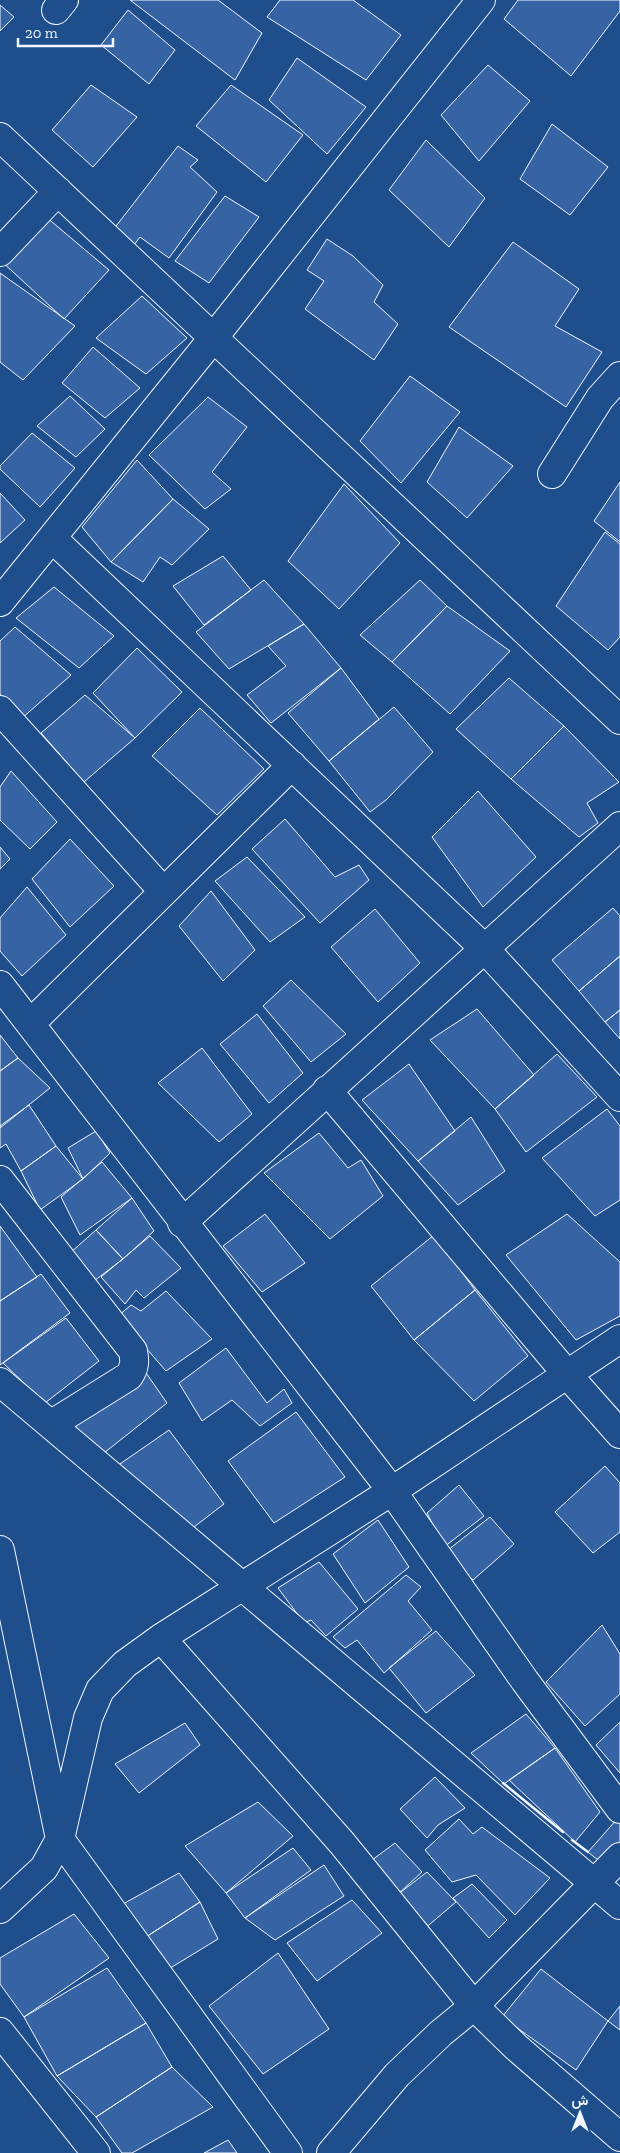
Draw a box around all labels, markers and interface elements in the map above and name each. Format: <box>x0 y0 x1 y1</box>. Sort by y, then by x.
scale bar <box>18 15 112 47</box>
text: 20 m <box>25 24 58 42</box>
north arrow <box>555 2088 605 2138</box>
text: ش <box>572 2092 589 2109</box>

